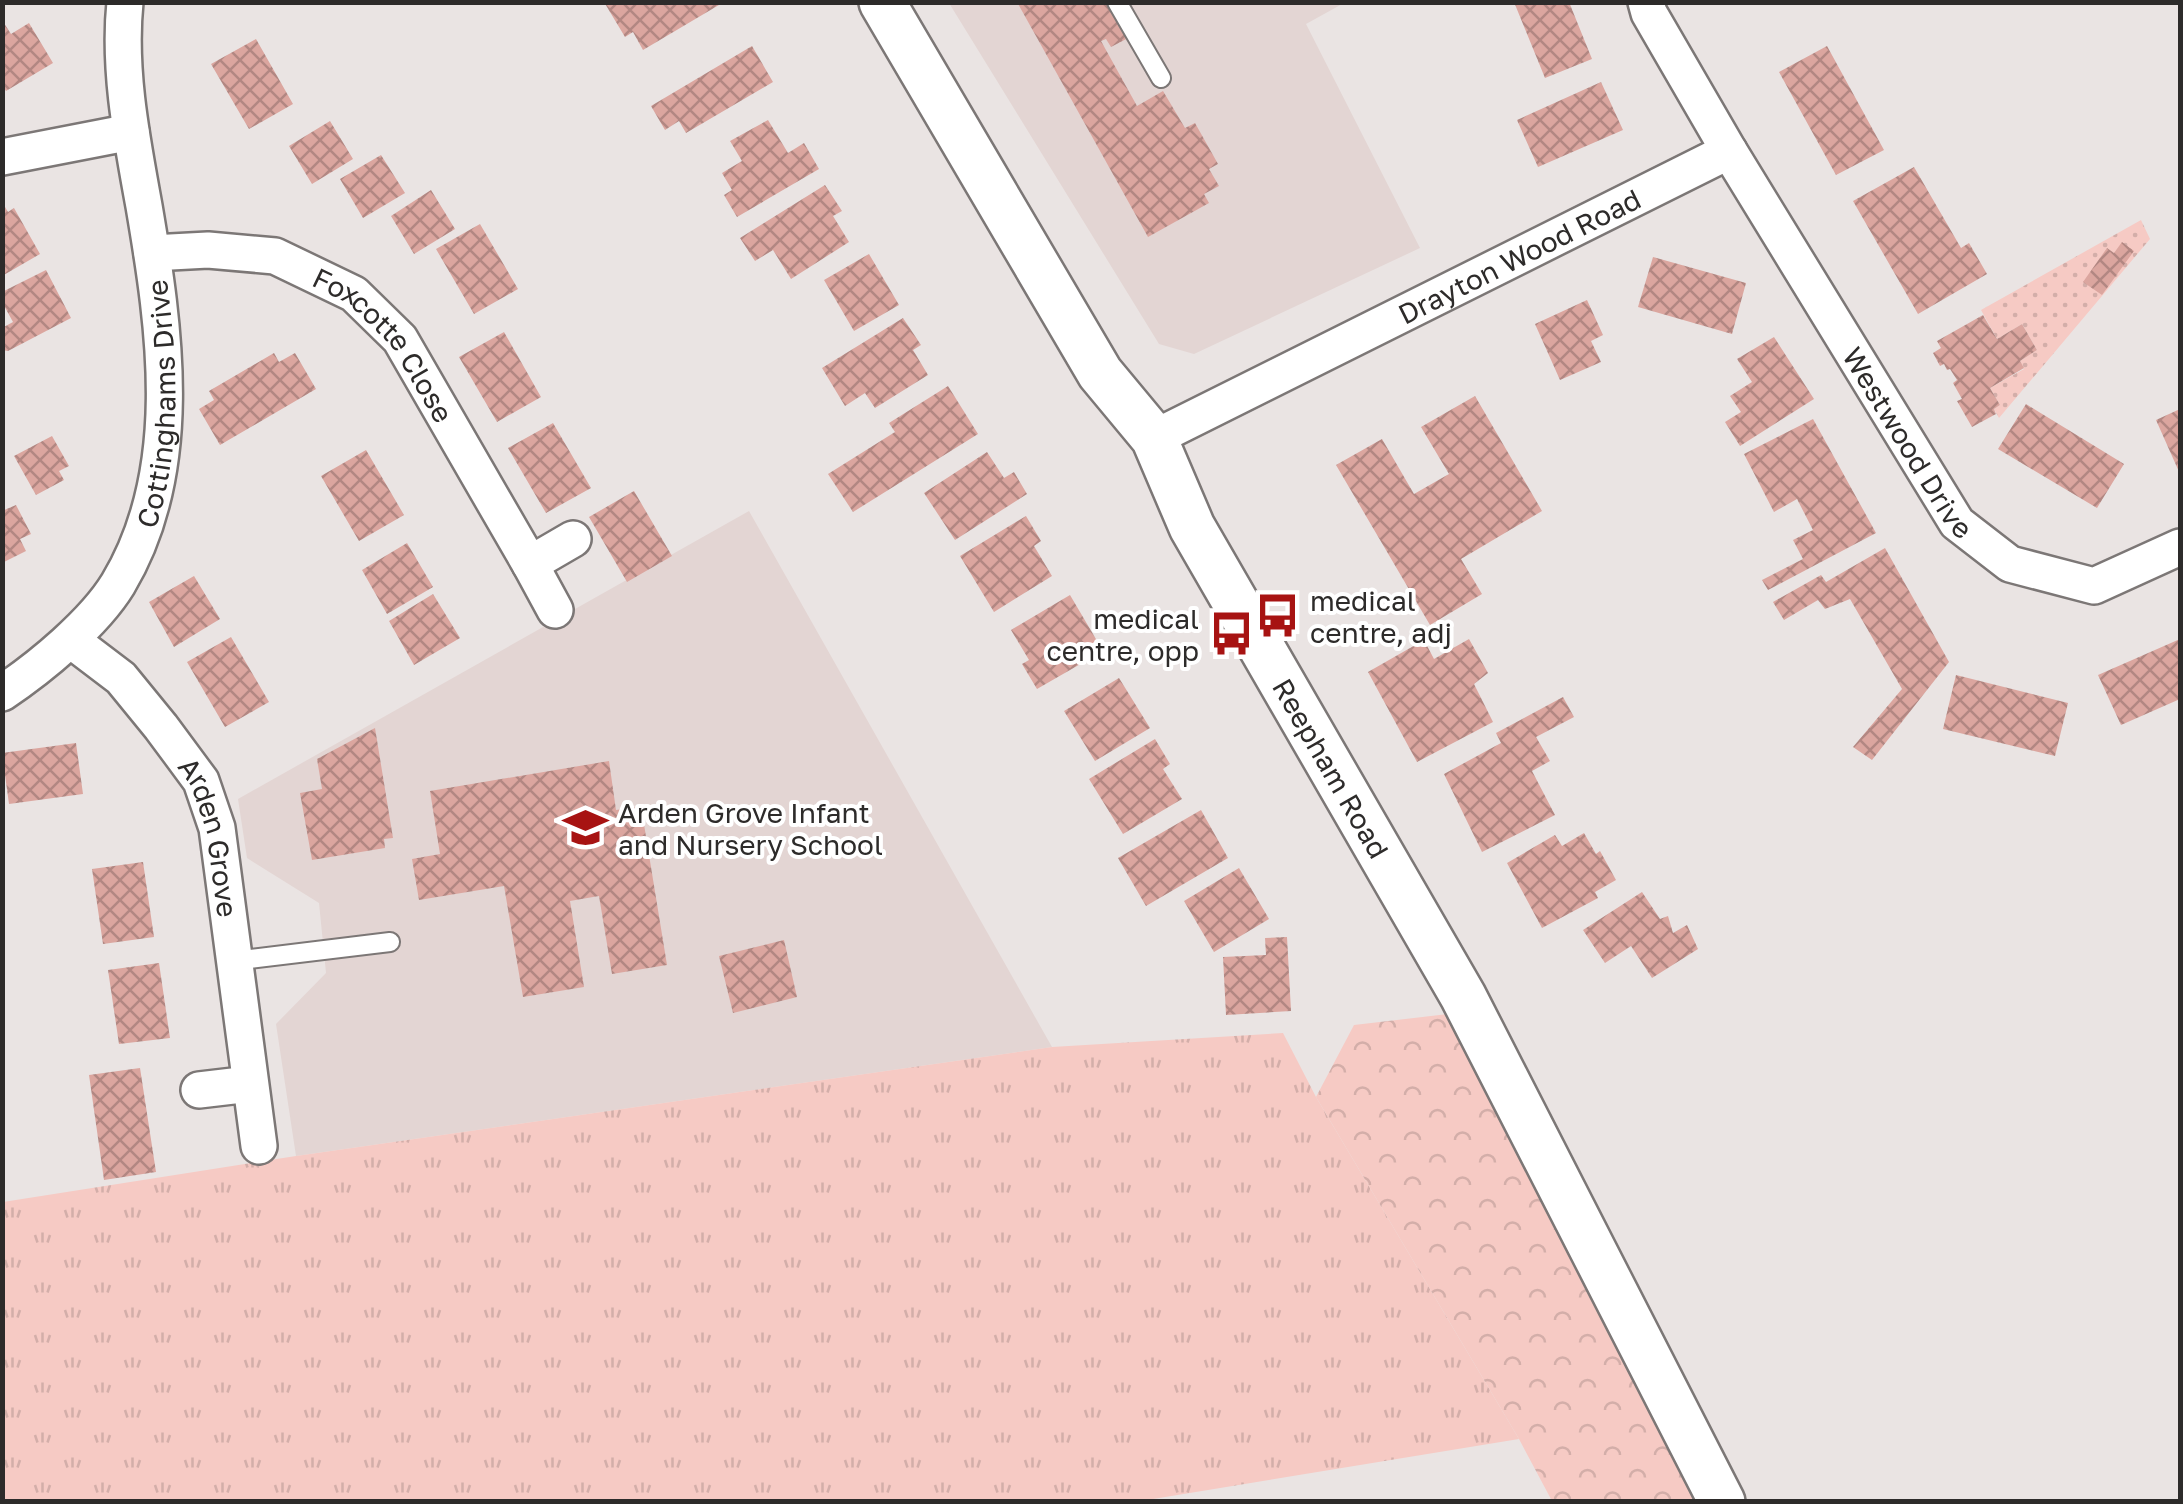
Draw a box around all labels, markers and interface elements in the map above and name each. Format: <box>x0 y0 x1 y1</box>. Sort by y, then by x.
street label: Drayton Wood Road <box>1392 181 1646 330</box>
street label: Foxcotte Close <box>308 260 461 428</box>
street label: Cottinghams Drive <box>129 278 181 532</box>
street label: Westwood Drive <box>1837 341 1979 545</box>
place label: medical centre, adj <box>1310 584 1452 649</box>
bus stop icon: medical centre, adj <box>1253 592 1301 640</box>
place label: medical centre, opp <box>1046 602 1199 667</box>
bus stop icon: medical centre, opp <box>1208 610 1256 658</box>
street label: Reepham Road <box>1266 672 1396 864</box>
street label: Arden Grove <box>172 750 245 919</box>
place label: Arden Grove Infant and Nursery School <box>618 796 883 861</box>
school or university icon: Arden Grove Infant and Nursery School <box>561 804 609 852</box>

